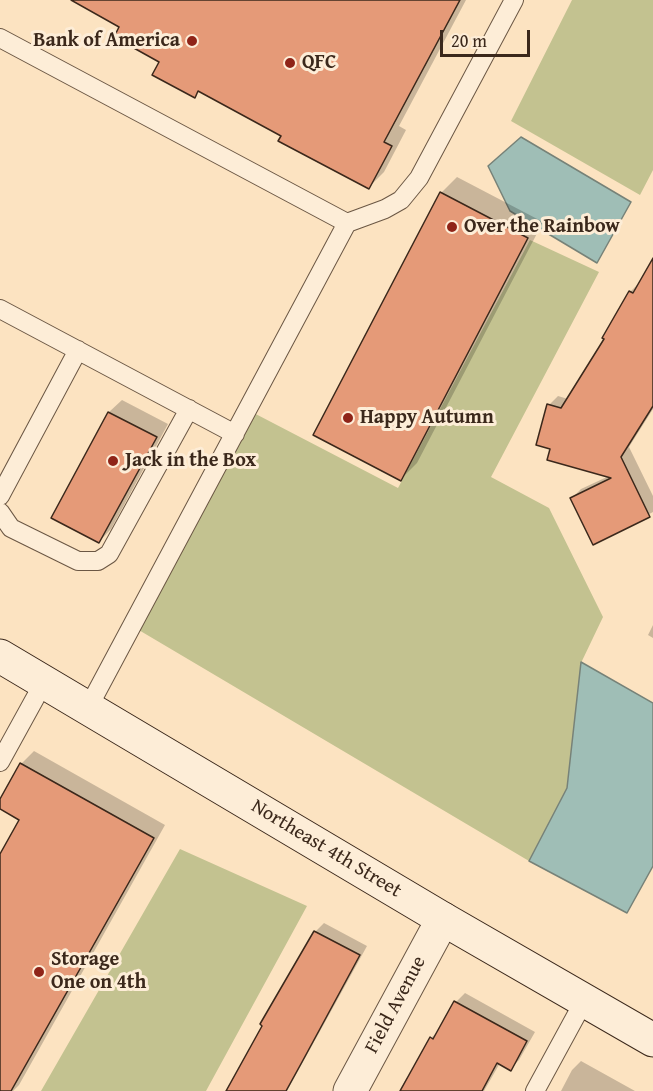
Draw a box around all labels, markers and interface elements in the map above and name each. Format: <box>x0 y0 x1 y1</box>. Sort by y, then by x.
scale bar <box>443 18 533 56</box>
text: 20 m <box>451 27 487 54</box>
place label: Bank of America <box>33 29 180 53</box>
marker: Bank of America <box>185 34 199 48</box>
place label: QFC <box>302 51 336 75</box>
marker: QFC <box>283 56 297 70</box>
place label: Over the Rainbow <box>464 215 620 239</box>
marker: Over the Rainbow <box>445 220 459 234</box>
place label: Happy Autumn <box>360 406 494 430</box>
marker: Happy Autumn <box>341 411 355 425</box>
place label: Jack in the Box <box>125 449 256 473</box>
marker: Jack in the Box <box>106 454 120 468</box>
street label: Northeast 4th Street <box>247 795 405 903</box>
place label: Storage One on 4th <box>51 948 146 995</box>
street label: Field Avenue <box>360 952 432 1058</box>
marker: Storage One on 4th <box>32 965 46 979</box>

